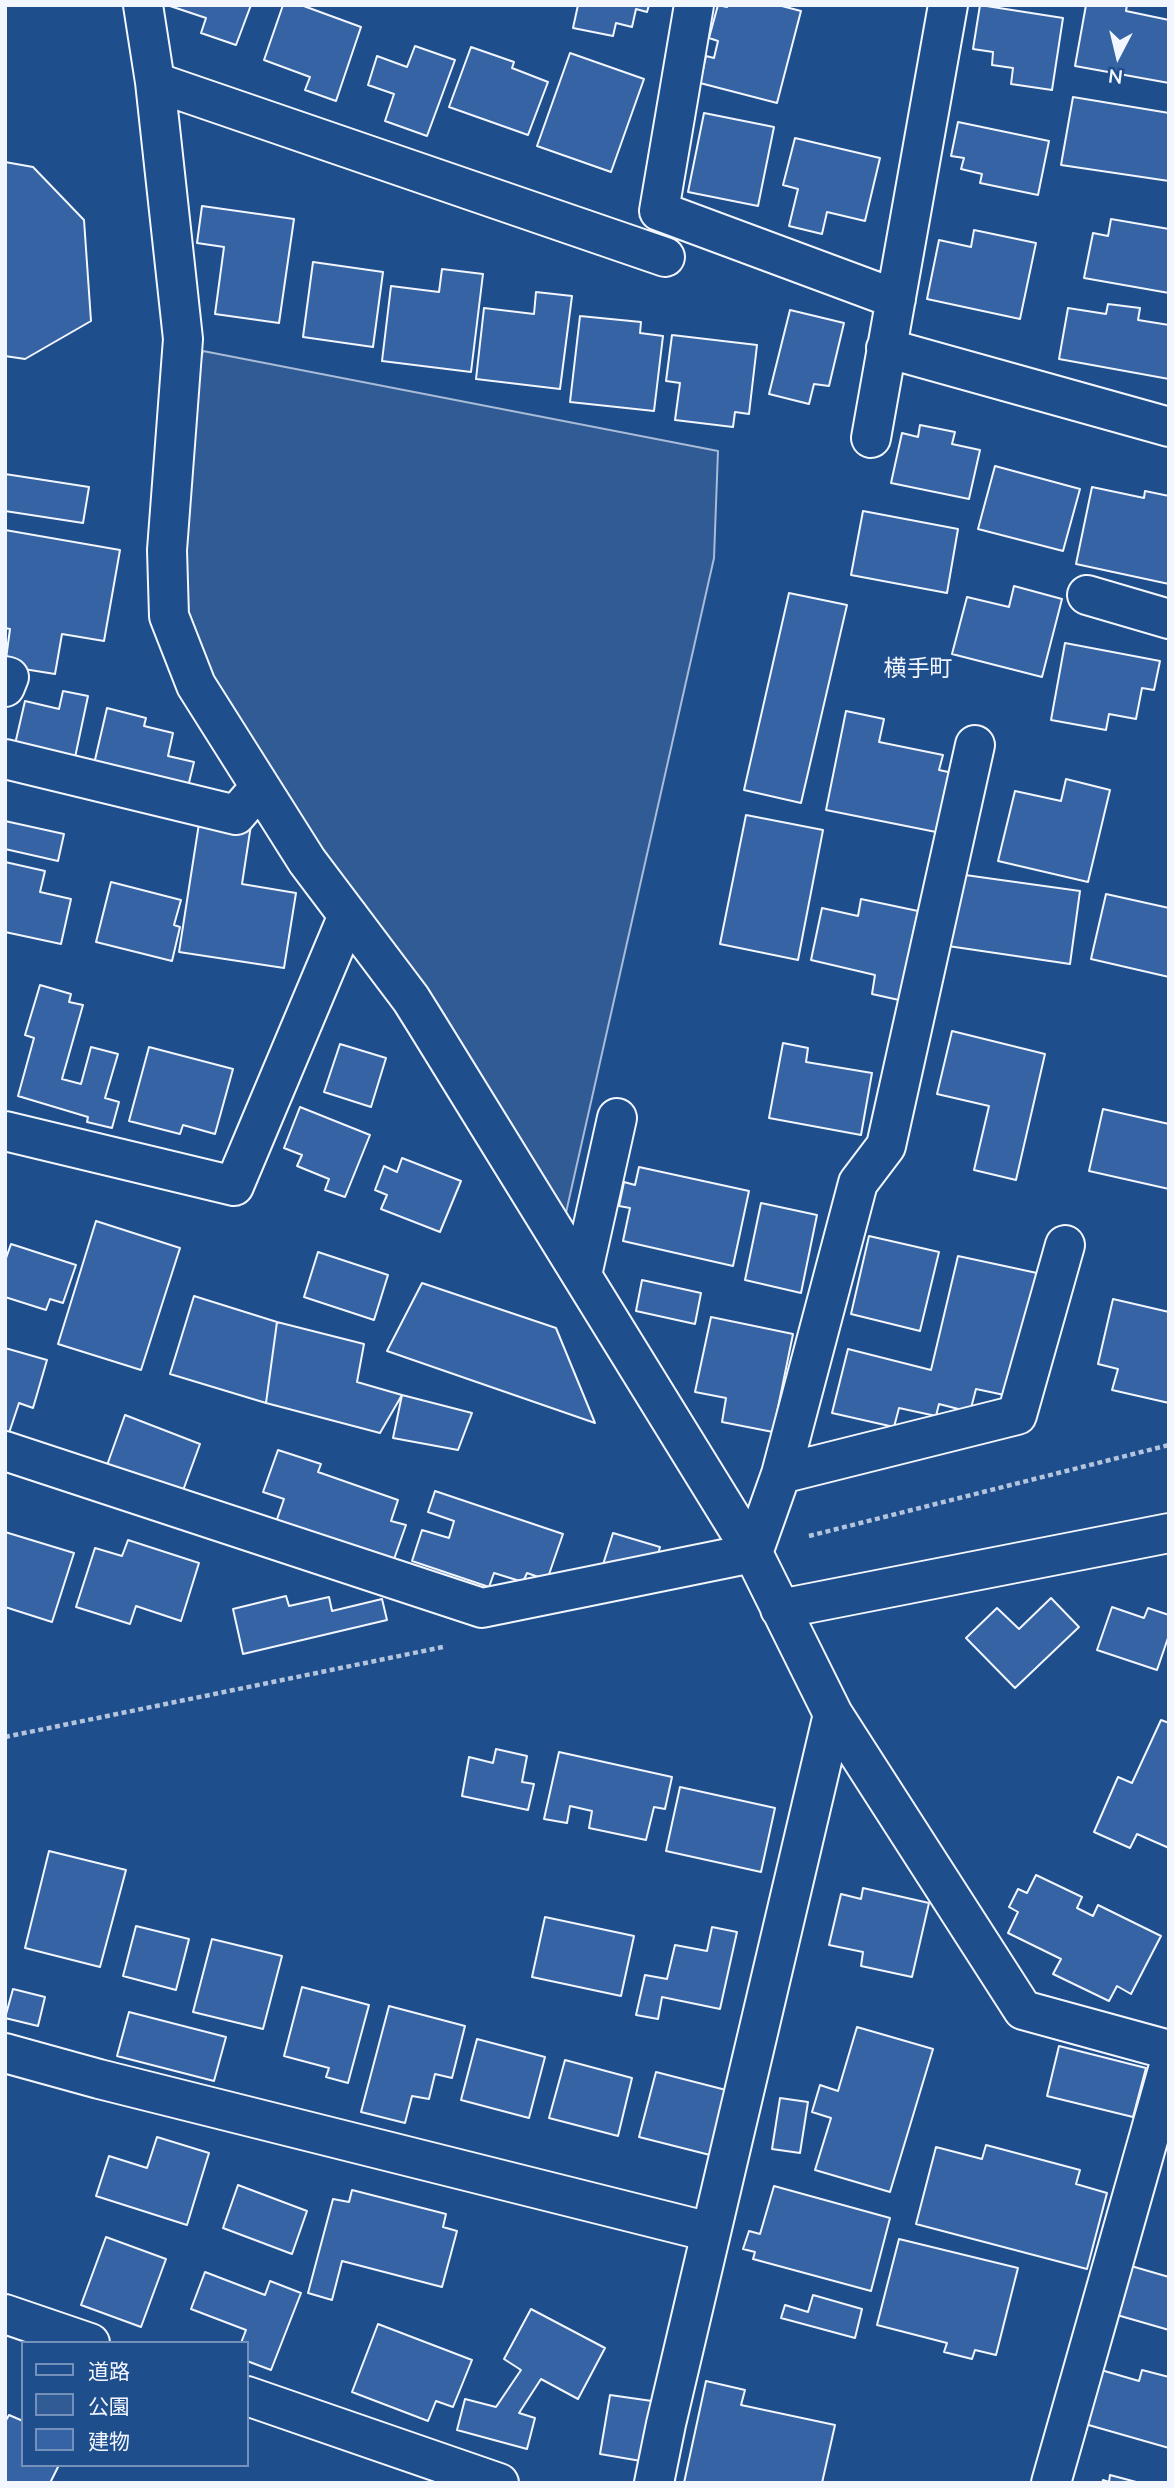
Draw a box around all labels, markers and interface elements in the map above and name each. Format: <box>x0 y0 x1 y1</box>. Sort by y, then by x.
north arrow <box>1083 21 1153 91</box>
text: N <box>1107 64 1124 90</box>
district label: 横手町 <box>884 655 952 683</box>
legend <box>21 2341 248 2467</box>
text: 道路 <box>88 2358 130 2384</box>
text: 公園 <box>88 2393 130 2419</box>
text: 建物 <box>88 2428 130 2454</box>

